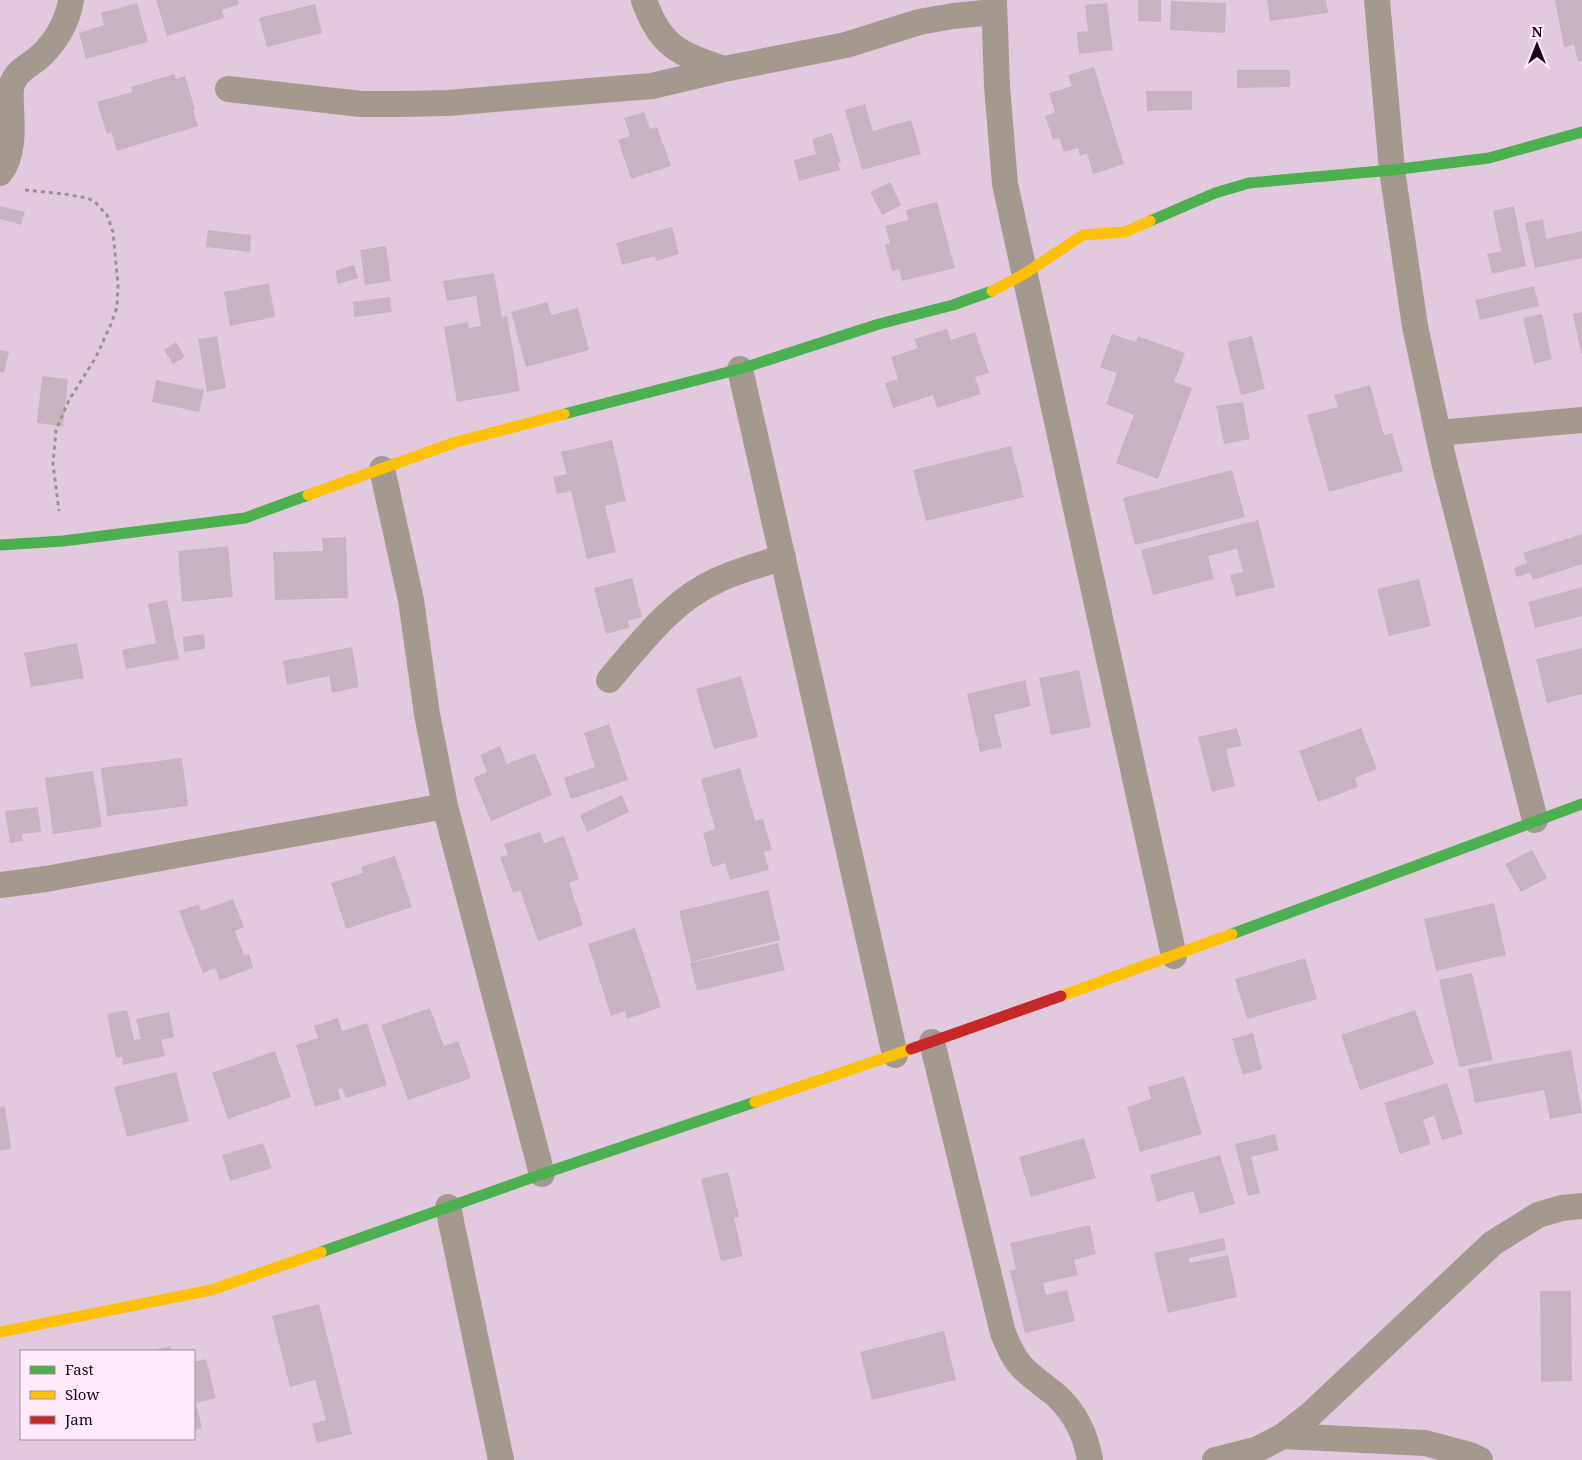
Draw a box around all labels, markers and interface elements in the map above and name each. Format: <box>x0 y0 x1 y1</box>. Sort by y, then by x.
north arrow <box>1512 20 1562 70</box>
text: N <box>1531 22 1543 41</box>
legend <box>20 1350 195 1440</box>
text: Fast <box>65 1359 94 1379</box>
text: Slow <box>65 1384 99 1404</box>
text: Jam <box>64 1409 93 1429</box>

